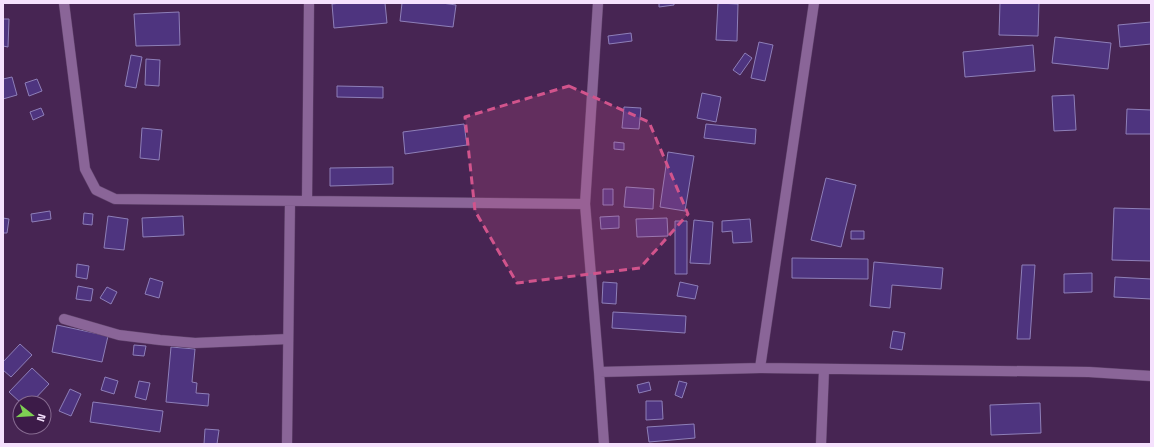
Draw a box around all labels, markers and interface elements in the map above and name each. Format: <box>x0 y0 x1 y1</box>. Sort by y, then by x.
north arrow <box>12 395 52 435</box>
text: N <box>33 412 50 424</box>

